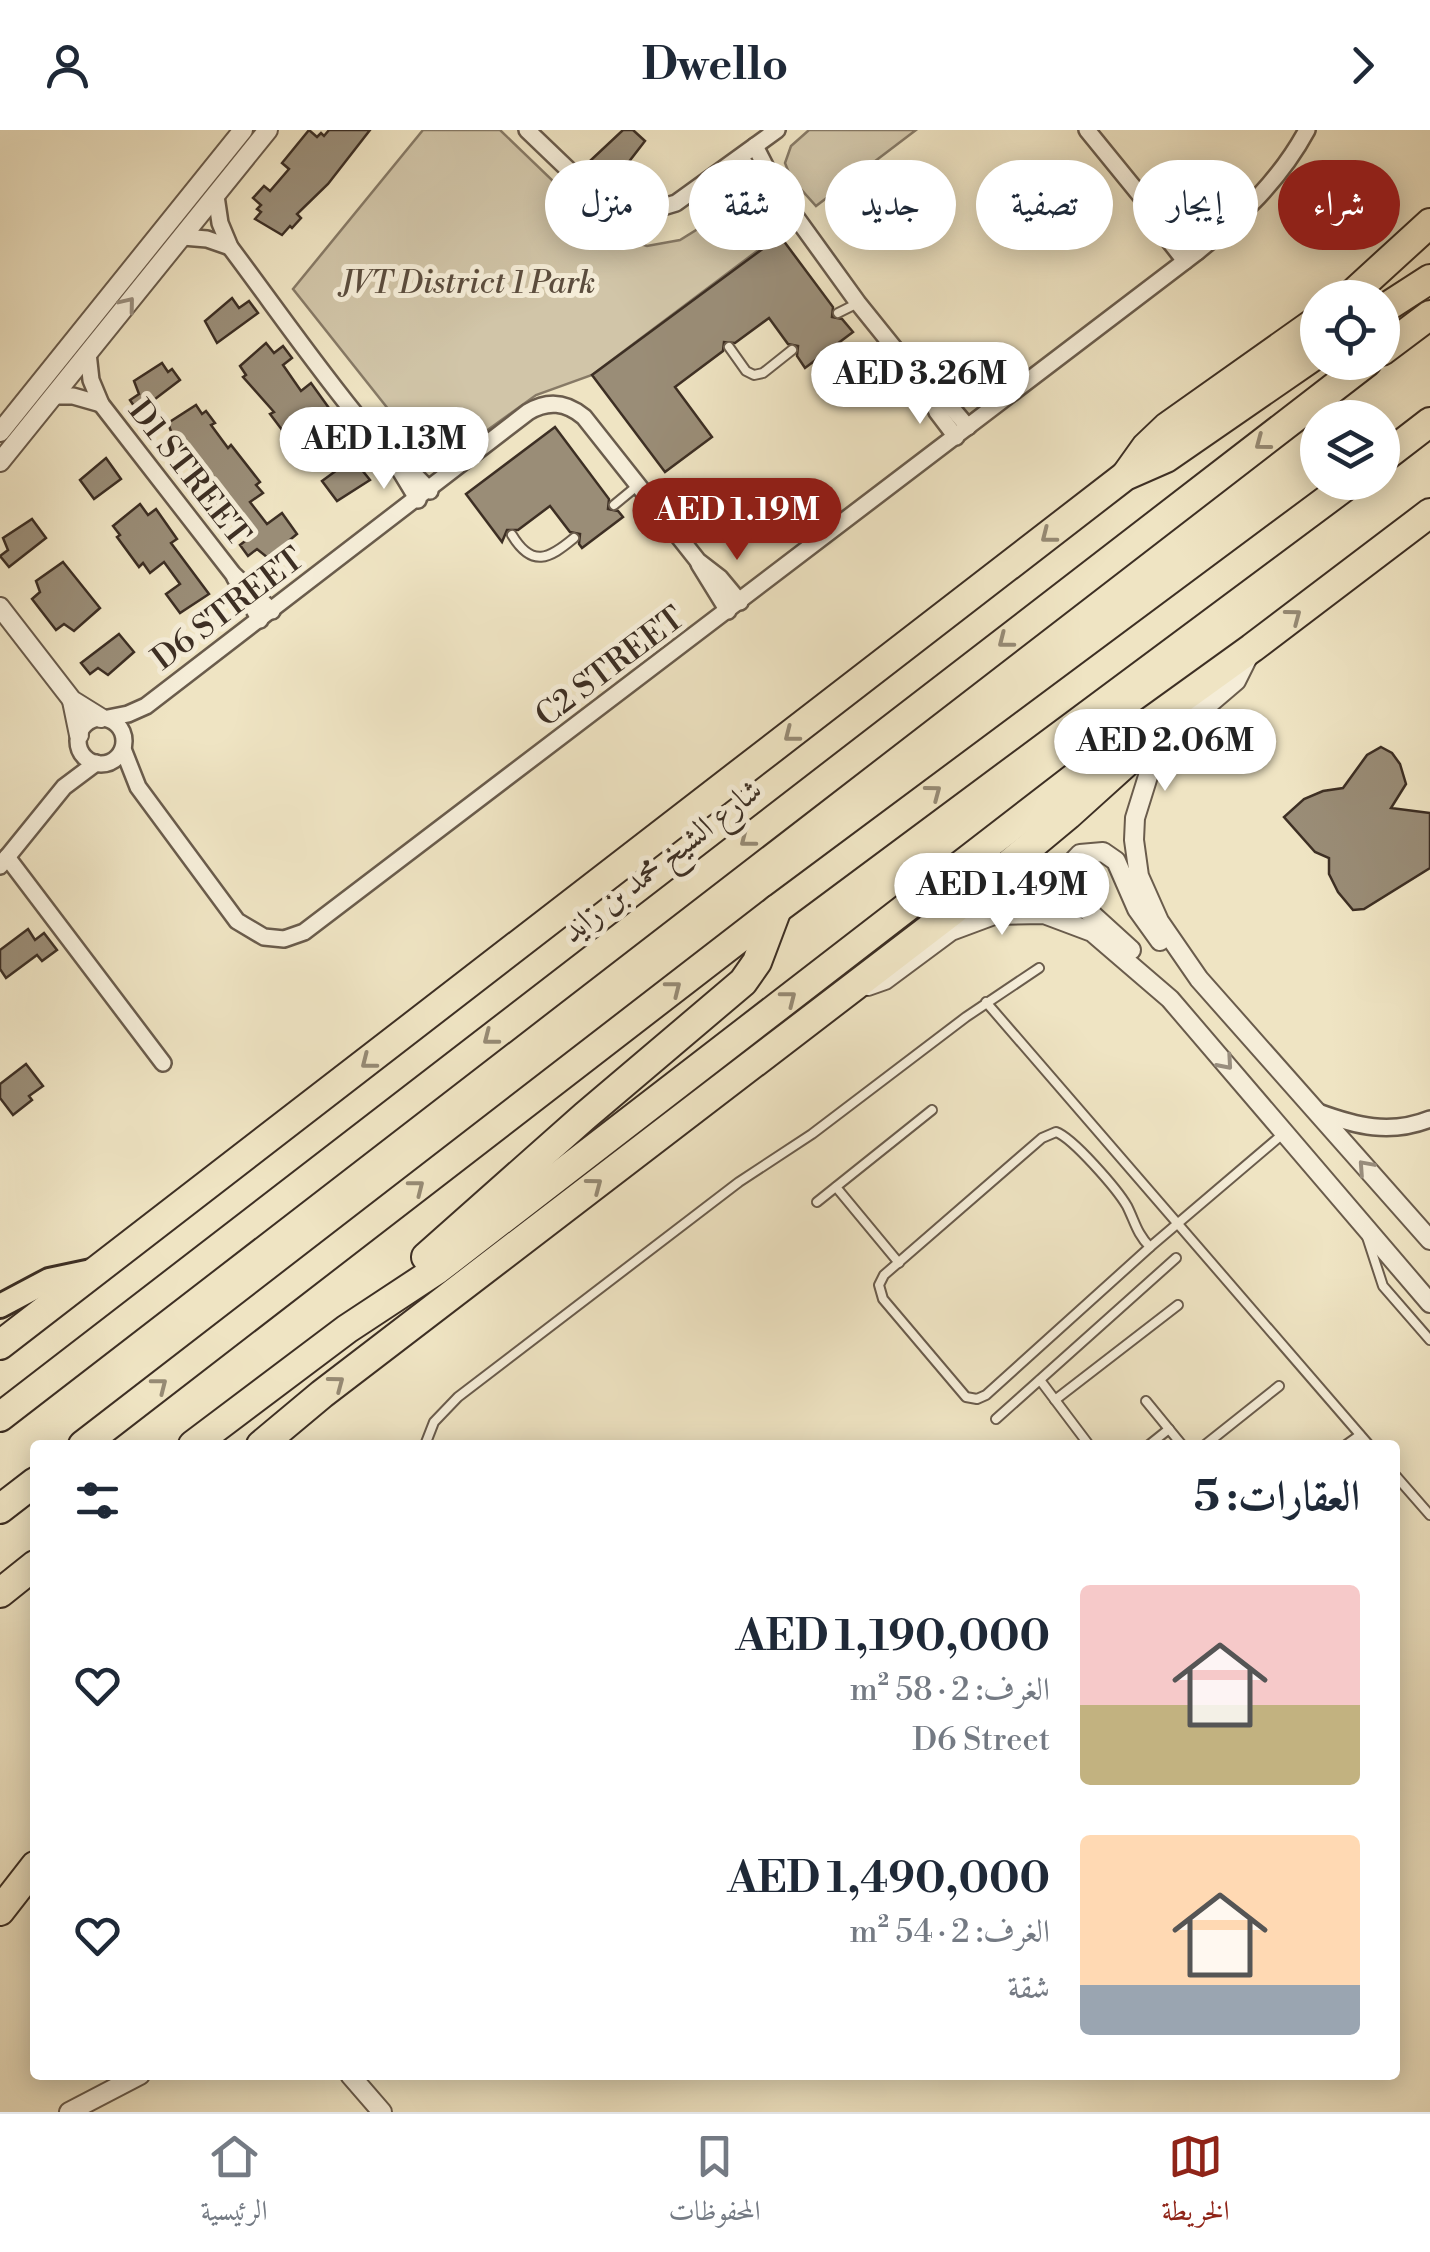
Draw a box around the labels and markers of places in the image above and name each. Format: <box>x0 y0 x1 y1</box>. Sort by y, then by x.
pin: AED 3.26M <box>806 342 1034 427</box>
pin: AED 1.13M <box>270 407 498 492</box>
pin: AED 1.19M <box>623 478 851 563</box>
pin: AED 2.06M <box>1051 709 1279 794</box>
pin: AED 1.49M <box>888 853 1116 938</box>

